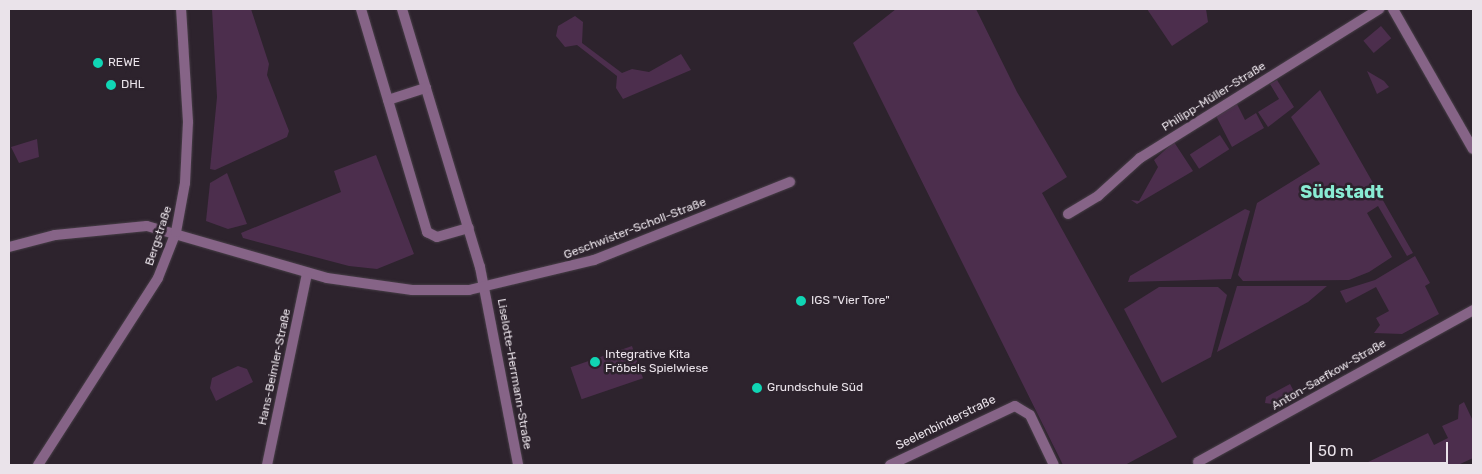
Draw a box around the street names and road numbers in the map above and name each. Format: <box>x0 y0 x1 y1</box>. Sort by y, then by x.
street label: Philipp-Müller-Straße <box>1159 59 1269 135</box>
street label: Geschwister-Scholl-Straße <box>562 195 708 263</box>
street label: Bergstraße <box>143 204 175 268</box>
street label: Liselotte-Herrmann-Straße <box>494 297 534 451</box>
street label: Hans-Beimler-Straße <box>256 307 294 427</box>
street label: Anton-Saefkow-Straße <box>1269 336 1389 414</box>
street label: Seelenbinderstraße <box>894 393 998 453</box>

